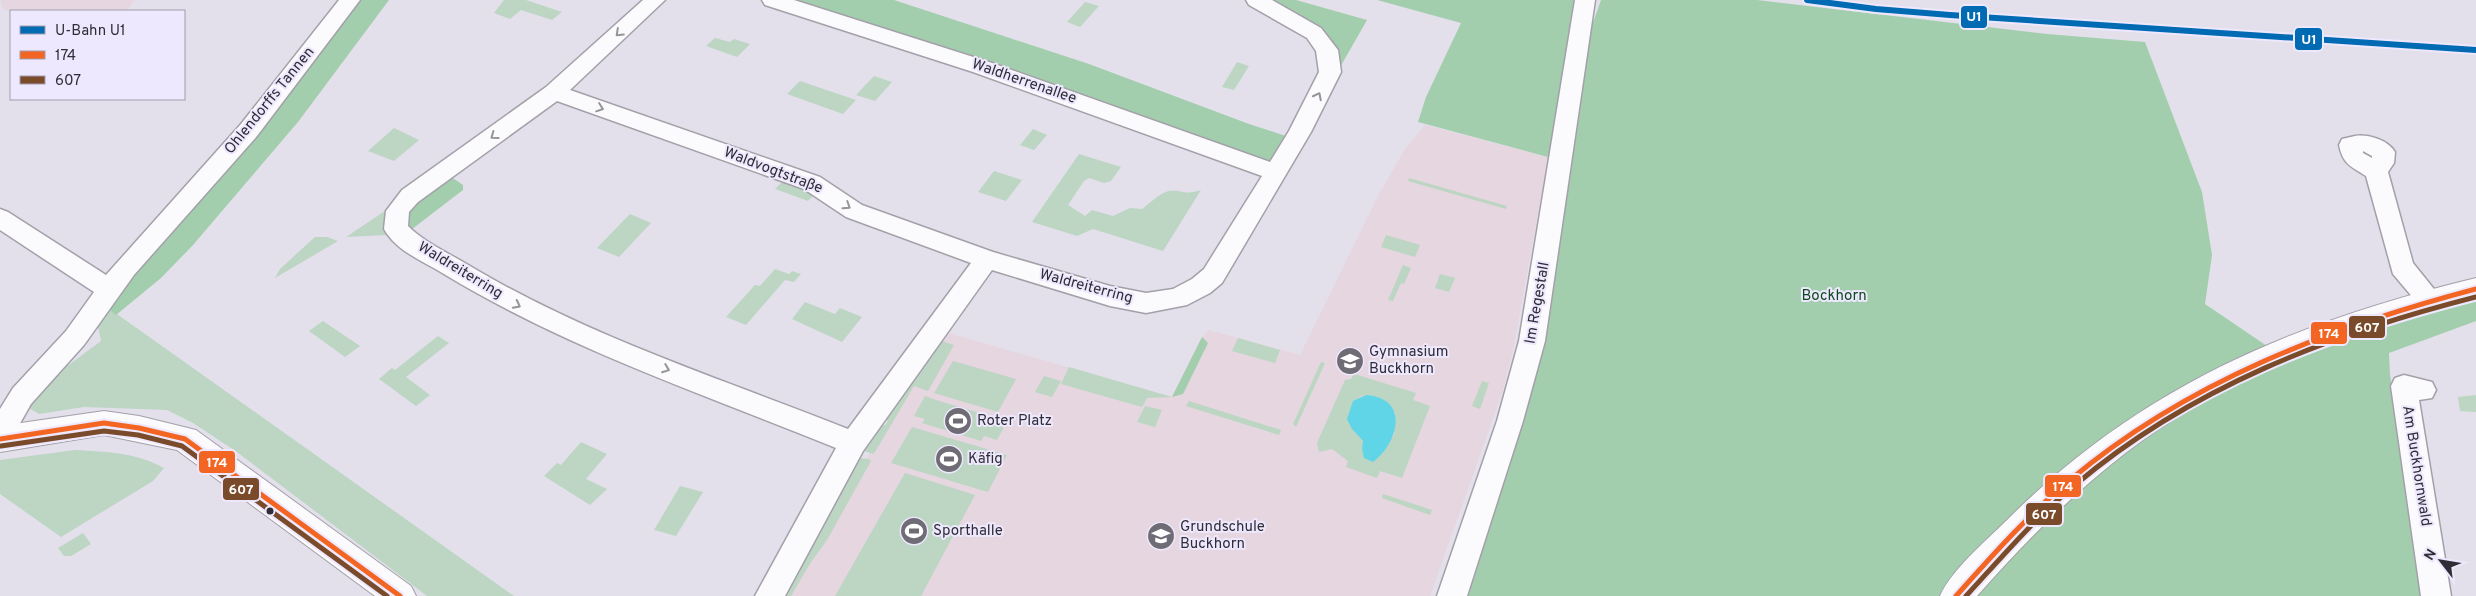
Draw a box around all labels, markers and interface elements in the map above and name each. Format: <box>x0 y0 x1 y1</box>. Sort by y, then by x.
line badge: U1 <box>1960 5 1988 29</box>
text: U1 <box>1966 9 1982 26</box>
legend <box>10 10 185 100</box>
text: U-Bahn U1 <box>55 22 126 41</box>
one-way arrow <box>616 27 625 36</box>
line badge: U1 <box>2294 27 2323 51</box>
text: U1 <box>2301 32 2317 49</box>
street label: Ohlendorffs Tannen <box>221 43 319 159</box>
text: 174 <box>55 47 76 66</box>
street label: Waldherrenallee <box>969 55 1079 109</box>
text: 607 <box>55 72 81 91</box>
one-way arrow <box>1312 92 1322 101</box>
one-way arrow <box>595 102 603 112</box>
one-way arrow <box>490 130 500 139</box>
street label: Waldvogtstraße <box>721 143 825 199</box>
one-way arrow <box>842 200 851 210</box>
street label: Waldreiterring <box>414 238 506 304</box>
street label: Im Regestall <box>1521 261 1555 345</box>
street label: Waldreiterring <box>1037 265 1135 309</box>
park label: Bockhorn <box>1801 287 1867 306</box>
one-way arrow <box>512 299 521 309</box>
line badge: 607 <box>2348 315 2386 339</box>
text: 607 <box>2354 320 2380 337</box>
line badge: 174 <box>2310 321 2348 345</box>
text: 174 <box>2319 326 2339 343</box>
place label: Gymnasium Buckhorn <box>1369 343 1449 379</box>
school or university icon: Gymnasium Buckhorn <box>1335 346 1365 376</box>
one-way arrow <box>661 363 670 373</box>
street label: Am Buckhornwald <box>2397 404 2435 528</box>
sports icon: Roter Platz <box>943 406 973 436</box>
place label: Roter Platz <box>977 412 1052 431</box>
sports icon: Käfig <box>934 444 964 474</box>
line badge: 174 <box>198 450 236 474</box>
place label: Käfig <box>968 450 1003 469</box>
text: 174 <box>207 455 227 472</box>
line badge: 174 <box>2044 474 2082 498</box>
line badge: 607 <box>222 477 260 501</box>
text: 174 <box>2053 479 2073 496</box>
text: 607 <box>228 482 254 499</box>
line badge: 607 <box>2025 502 2063 526</box>
unlabelled marker <box>265 506 275 516</box>
text: 607 <box>2031 507 2057 524</box>
sports icon: Sporthalle <box>899 516 929 546</box>
place label: Grundschule Buckhorn <box>1180 518 1265 554</box>
school or university icon: Grundschule Buckhorn <box>1146 521 1176 551</box>
place label: Sporthalle <box>933 522 1003 541</box>
north arrow <box>2416 536 2466 586</box>
text: N <box>2421 546 2441 564</box>

